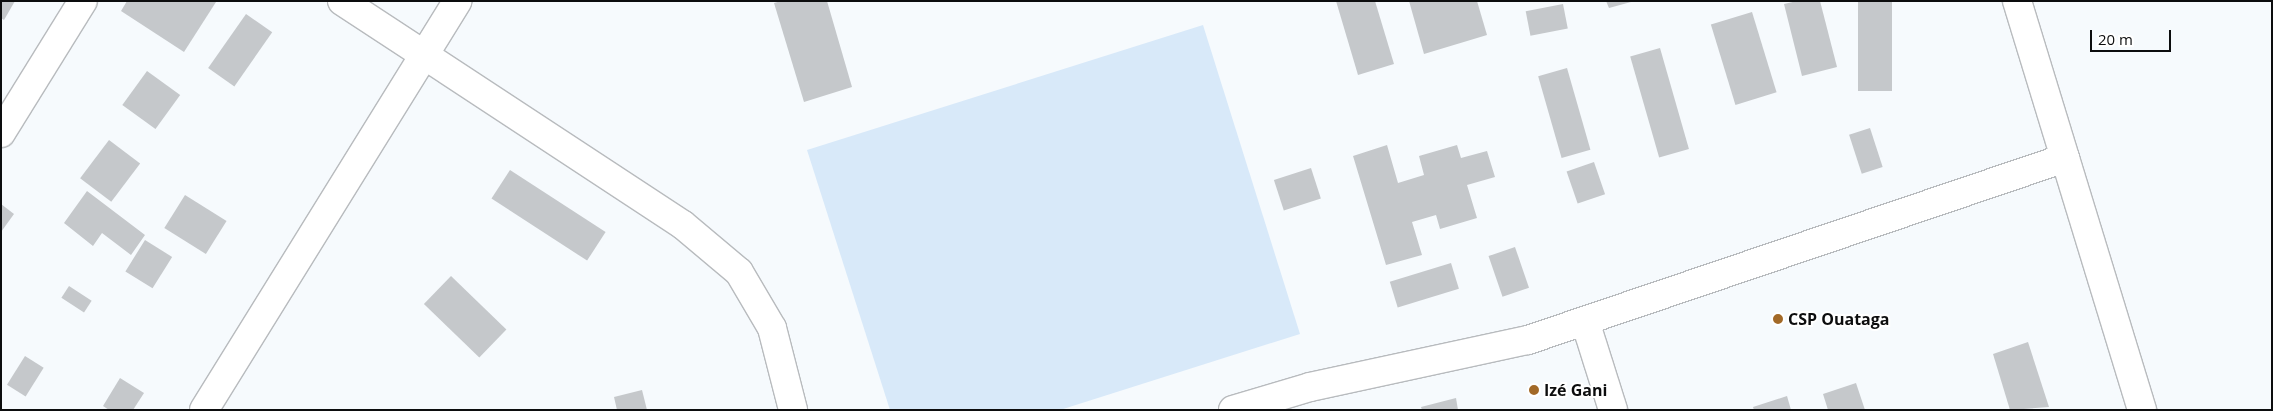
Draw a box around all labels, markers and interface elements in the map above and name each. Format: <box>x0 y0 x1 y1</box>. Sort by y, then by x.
scale bar <box>2093 20 2174 52</box>
text: 20 m <box>2098 29 2133 49</box>
place label: CSP Ouataga <box>1788 309 1889 329</box>
marker: CSP Ouataga <box>1772 313 1784 325</box>
place label: Izé Gani <box>1544 380 1607 400</box>
marker: Izé Gani <box>1528 384 1540 396</box>

